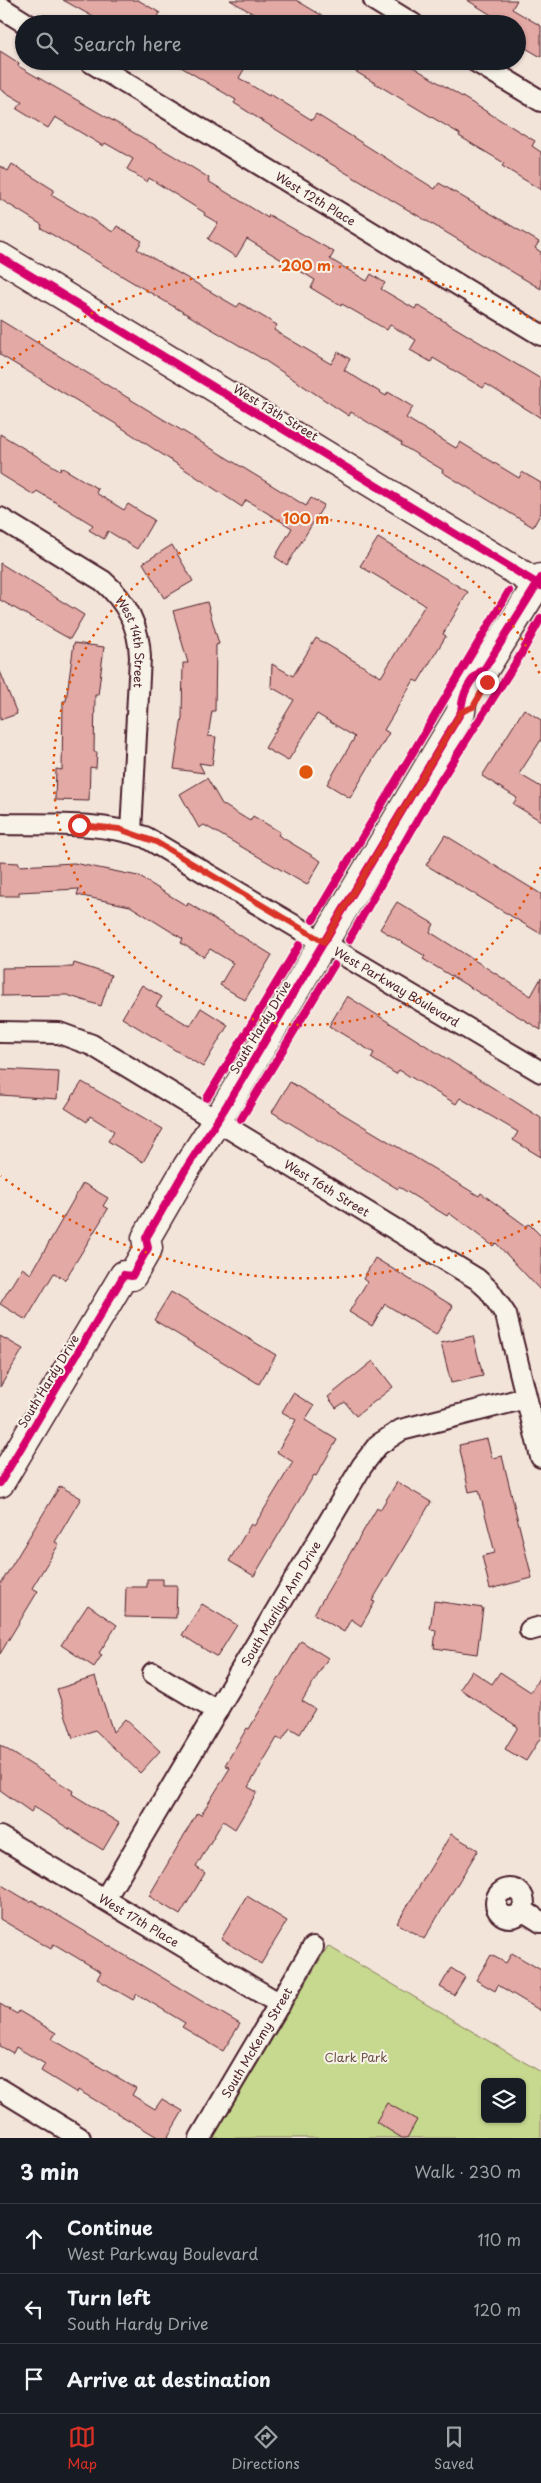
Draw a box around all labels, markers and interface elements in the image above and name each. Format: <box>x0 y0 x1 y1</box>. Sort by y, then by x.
search box <box>15 15 526 70</box>
icon: search <box>33 29 61 57</box>
text: Search here <box>73 29 182 57</box>
street label: West 12th Place <box>272 167 359 230</box>
text: 200 m <box>281 253 331 276</box>
street label: West 13th Street <box>230 379 322 445</box>
text: 100 m <box>283 506 329 529</box>
street label: West 14th Street <box>111 592 149 689</box>
route end <box>476 671 499 694</box>
centre of rings <box>297 763 315 781</box>
route start <box>68 814 91 837</box>
street label: West Parkway Boulevard <box>330 942 464 1031</box>
street label: South Hardy Drive <box>225 977 295 1077</box>
street label: West 16th Street <box>281 1155 373 1221</box>
street label: South Hardy Drive <box>13 1331 83 1431</box>
street label: South Marilyn Ann Drive <box>236 1537 325 1669</box>
street label: West 17th Place <box>95 1889 183 1951</box>
street label: South McKemy Street <box>217 1984 296 2101</box>
park label: Clark Park <box>324 2048 388 2066</box>
map controls <box>481 2078 526 2123</box>
button: layers <box>481 2078 526 2123</box>
text: 3 min <box>20 2155 79 2187</box>
text: Walk · 230 m <box>414 2159 521 2183</box>
text: Continue <box>67 2213 153 2241</box>
icon: ahead <box>20 2225 48 2253</box>
text: 110 m <box>478 2227 521 2251</box>
text: West Parkway Boulevard <box>67 2241 258 2265</box>
text: Turn left <box>67 2283 151 2311</box>
icon: left <box>20 2295 48 2323</box>
text: 120 m <box>474 2297 521 2321</box>
text: South Hardy Drive <box>67 2311 208 2335</box>
icon: arrive <box>20 2365 48 2393</box>
text: Arrive at destination <box>67 2365 271 2393</box>
tab: Map <box>67 2423 97 2474</box>
tab: Directions <box>232 2423 300 2474</box>
tab: Saved <box>434 2423 474 2474</box>

